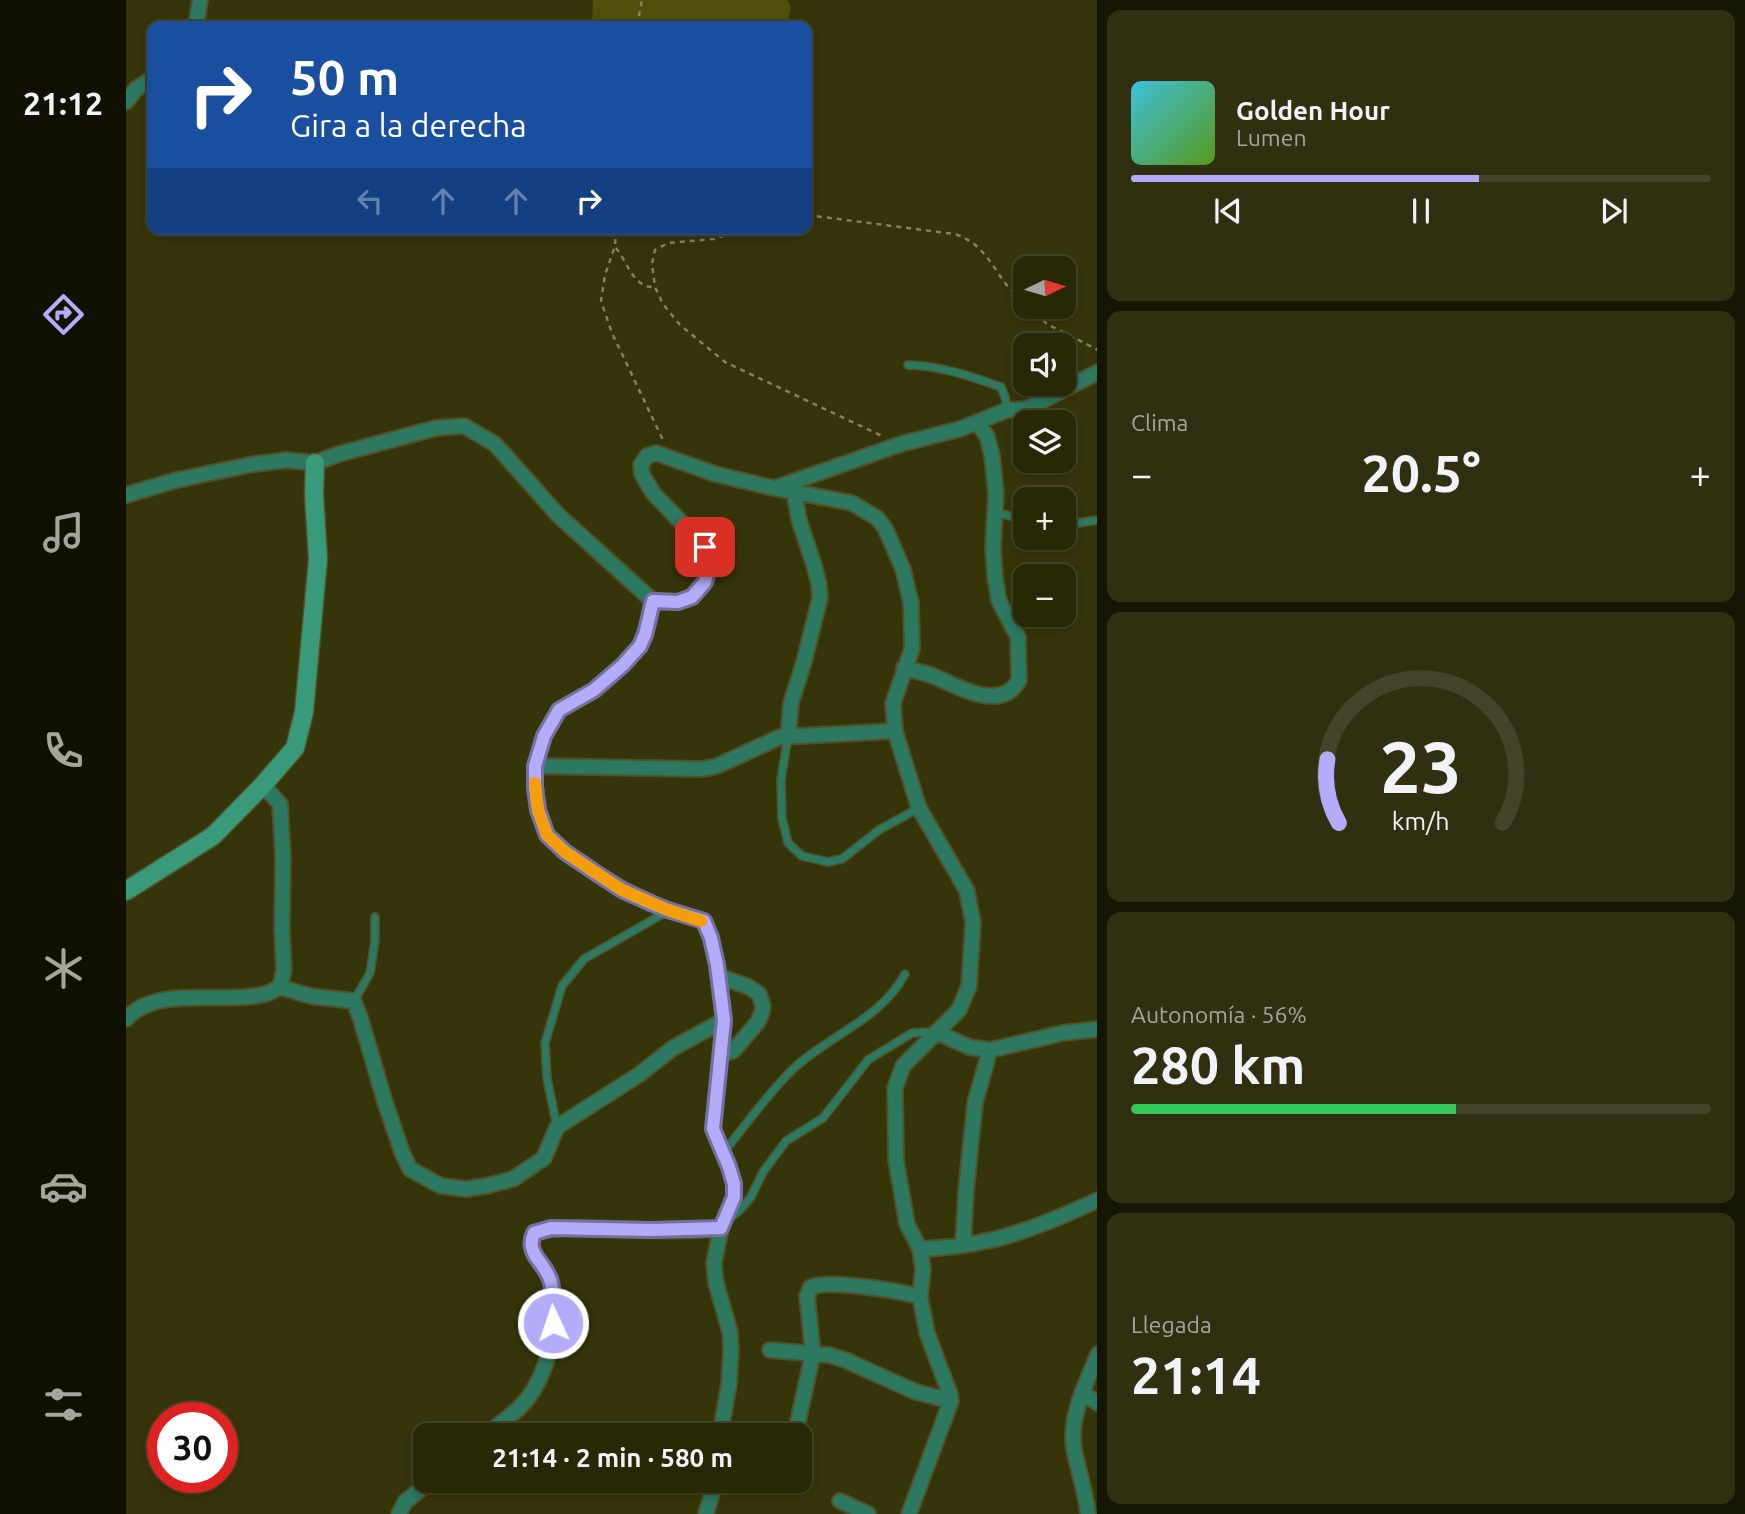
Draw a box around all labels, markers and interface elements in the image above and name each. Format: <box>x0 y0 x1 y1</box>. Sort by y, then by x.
icon: right <box>175 49 266 140</box>
text: 50 m <box>290 49 399 104</box>
text: 21:12 <box>23 85 103 121</box>
text: Golden Hour <box>1236 96 1390 125</box>
text: Gira a la derecha <box>290 107 527 143</box>
text: Lumen <box>1236 125 1307 150</box>
icon: left <box>351 182 389 220</box>
icon: ahead <box>424 182 462 220</box>
icon: ahead <box>497 182 535 220</box>
icon: right <box>570 182 608 220</box>
icon: previous <box>1209 192 1247 230</box>
icon: pause <box>1402 192 1440 230</box>
icon: next <box>1595 192 1633 230</box>
north arrow <box>1013 256 1076 318</box>
map controls <box>1013 256 1076 627</box>
icon: directions <box>39 290 88 339</box>
button: sound <box>1013 333 1076 396</box>
button: layers <box>1013 410 1076 473</box>
text: Clima <box>1131 410 1188 435</box>
text: 20.5° <box>1361 444 1481 502</box>
text: − <box>1131 453 1152 495</box>
text: + <box>1690 453 1711 495</box>
button: + <box>1013 487 1076 550</box>
icon: music <box>39 508 88 557</box>
pin <box>675 517 735 577</box>
icon: arrive <box>686 528 724 566</box>
button: − <box>1013 564 1076 627</box>
text: 23 <box>1380 725 1462 807</box>
icon: phone <box>39 726 88 775</box>
text: km/h <box>1392 807 1450 835</box>
icon: climate <box>39 944 88 993</box>
text: Autonomía · 56% <box>1131 1002 1307 1027</box>
text: 280 km <box>1131 1036 1305 1094</box>
icon: car <box>39 1162 88 1211</box>
position arrow <box>516 1286 590 1360</box>
text: Llegada <box>1131 1312 1212 1337</box>
text: 21:14 <box>1131 1346 1261 1404</box>
icon: filters <box>39 1380 88 1429</box>
speed limit sign: 30 <box>147 1402 238 1493</box>
text: 21:14 · 2 min · 580 m <box>492 1443 733 1472</box>

